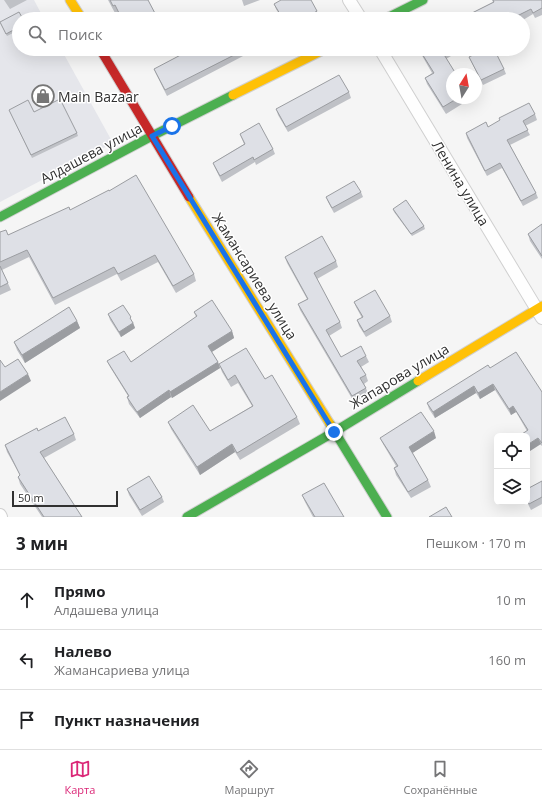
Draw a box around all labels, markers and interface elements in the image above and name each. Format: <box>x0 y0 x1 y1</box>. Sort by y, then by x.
search box <box>12 12 530 56</box>
icon: search <box>26 23 48 45</box>
text: Поиск <box>58 24 102 44</box>
north arrow <box>446 68 482 104</box>
shop icon: Main Bazaar <box>30 83 56 109</box>
place label: Main Bazaar <box>58 87 139 106</box>
route start <box>163 117 181 135</box>
street label: Алдашева улица <box>37 118 145 188</box>
street label: Ленина улица <box>428 137 494 229</box>
street label: Жамансариева улица <box>208 209 302 343</box>
street label: Жапарова улица <box>346 339 452 413</box>
route end <box>325 423 343 441</box>
map controls <box>494 433 530 505</box>
button: locate <box>494 433 530 469</box>
button: layers <box>494 469 530 505</box>
scale bar <box>12 489 118 508</box>
text: 50 m <box>18 490 44 505</box>
text: 3 мин <box>16 532 68 555</box>
text: Пешком · 170 m <box>426 534 526 552</box>
text: Прямо <box>54 581 106 601</box>
icon: ahead <box>16 589 38 611</box>
text: 10 m <box>496 591 526 609</box>
text: Алдашева улица <box>54 601 159 619</box>
text: Налево <box>54 641 112 661</box>
icon: left <box>16 649 38 671</box>
text: 160 m <box>488 651 526 669</box>
text: Жамансариева улица <box>54 661 190 679</box>
icon: arrive <box>16 709 38 731</box>
text: Пункт назначения <box>54 710 200 730</box>
tab: Карта <box>65 758 95 797</box>
tab: Маршрут <box>225 758 274 797</box>
tab: Сохранённые <box>404 758 477 797</box>

